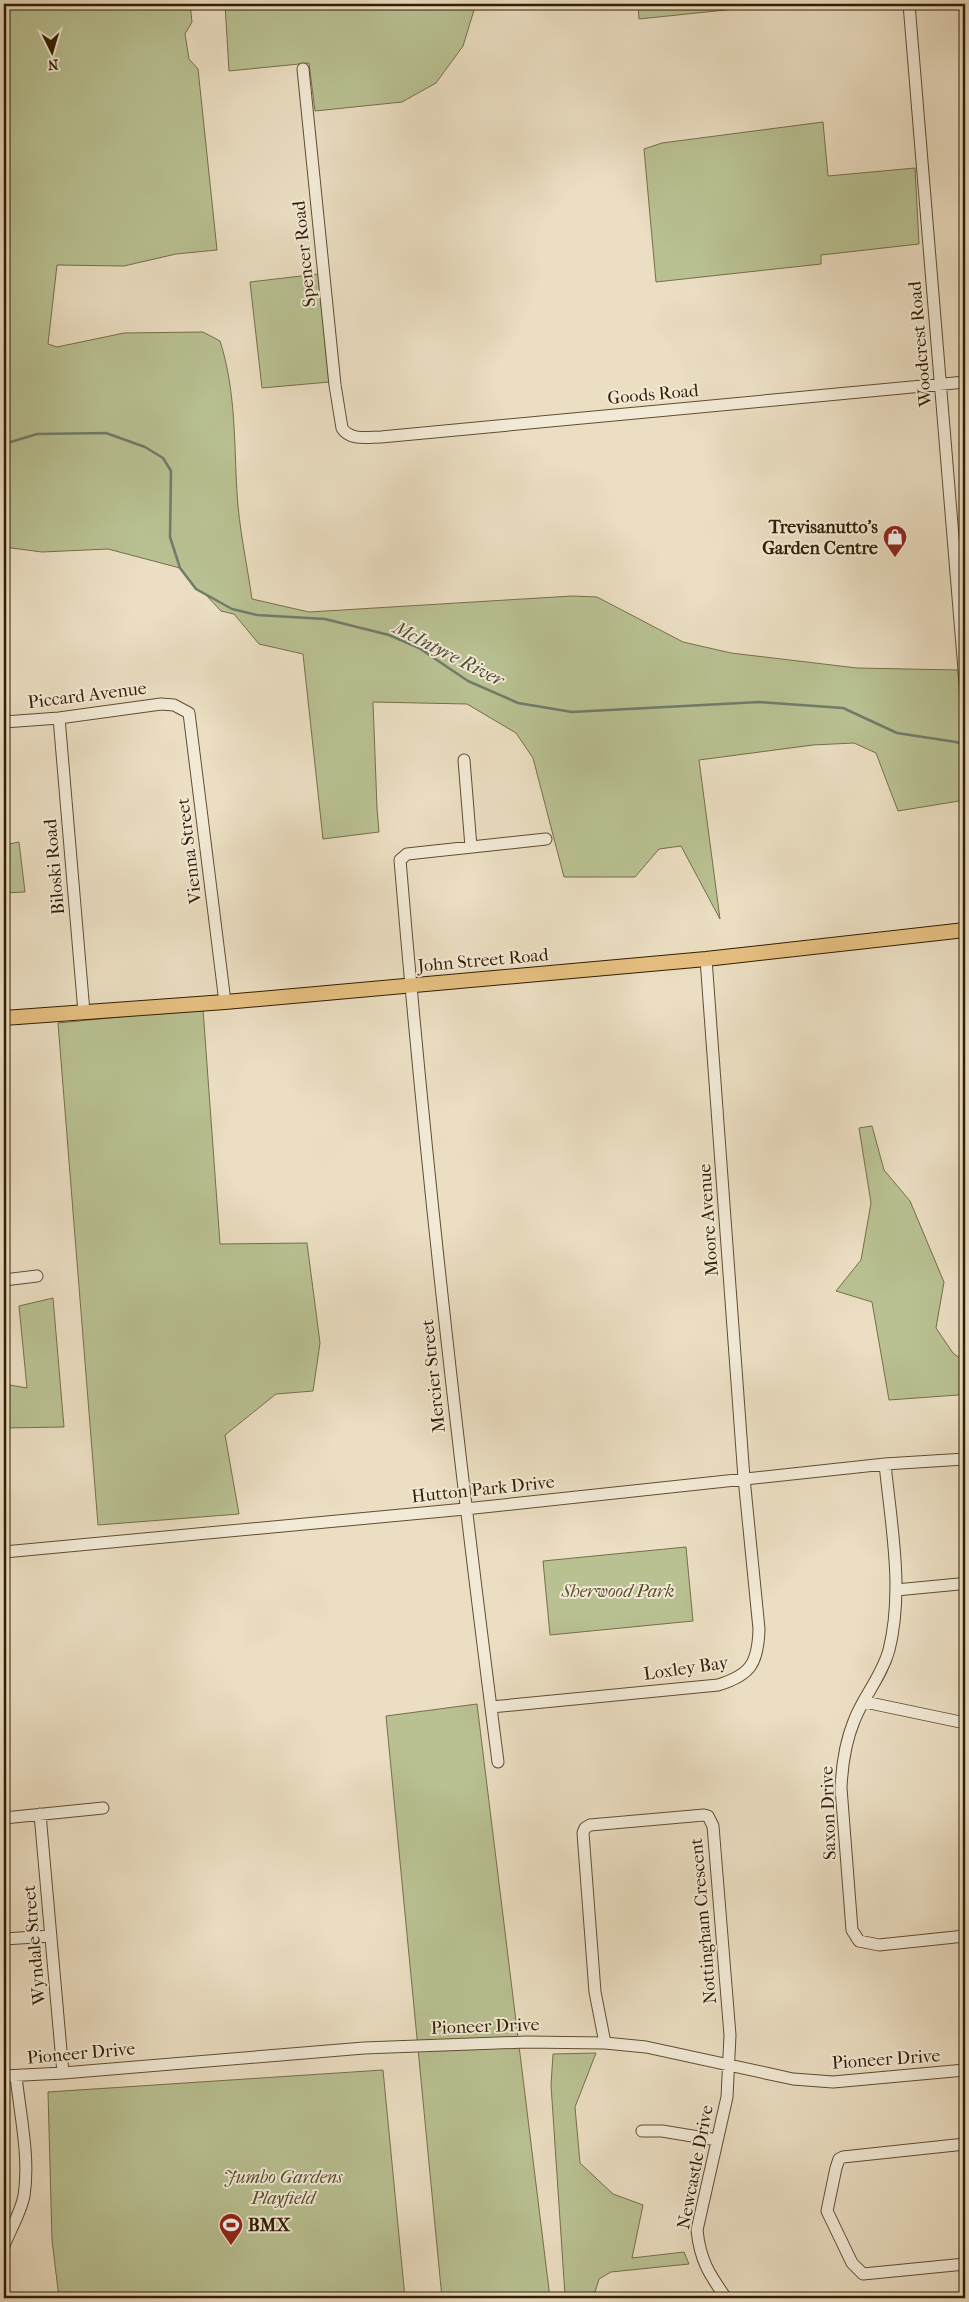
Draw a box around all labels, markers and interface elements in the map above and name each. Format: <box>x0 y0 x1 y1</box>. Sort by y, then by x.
north arrow <box>28 28 78 78</box>
text: N <box>47 56 59 73</box>
street label: Spencer Road <box>288 200 321 308</box>
street label: Woodcrest Road <box>905 280 937 409</box>
street label: Goods Road <box>607 380 700 409</box>
place label: Trevisanutto's Garden Centre <box>762 517 878 559</box>
shop icon: Trevisanutto's Garden Centre <box>882 524 908 558</box>
water label: McIntyre River <box>388 616 509 692</box>
street label: Piccard Avenue <box>27 678 148 713</box>
street label: Vienna Street <box>173 796 207 906</box>
street label: Biloski Road <box>40 818 69 916</box>
street label: John Street Road <box>415 944 550 977</box>
street label: Moore Avenue <box>694 1163 723 1277</box>
street label: Mercier Street <box>417 1318 450 1434</box>
street label: Hutton Park Drive <box>410 1472 556 1507</box>
park label: Sherwood Park <box>560 1581 675 1602</box>
street label: Loxley Bay <box>642 1652 731 1685</box>
street label: Saxon Drive <box>816 1766 841 1860</box>
street label: Nottingham Crescent <box>686 1836 721 2005</box>
street label: Wyndale Street <box>19 1884 50 2007</box>
street label: Pioneer Drive <box>430 2014 540 2039</box>
street label: Pioneer Drive <box>26 2038 136 2069</box>
street label: Pioneer Drive <box>831 2045 941 2074</box>
street label: Newcastle Drive <box>673 2103 718 2231</box>
park label: Jumbo Gardens Playfield <box>223 2167 343 2209</box>
sports icon: BMX <box>218 2212 244 2246</box>
place label: BMX <box>248 2215 291 2236</box>

